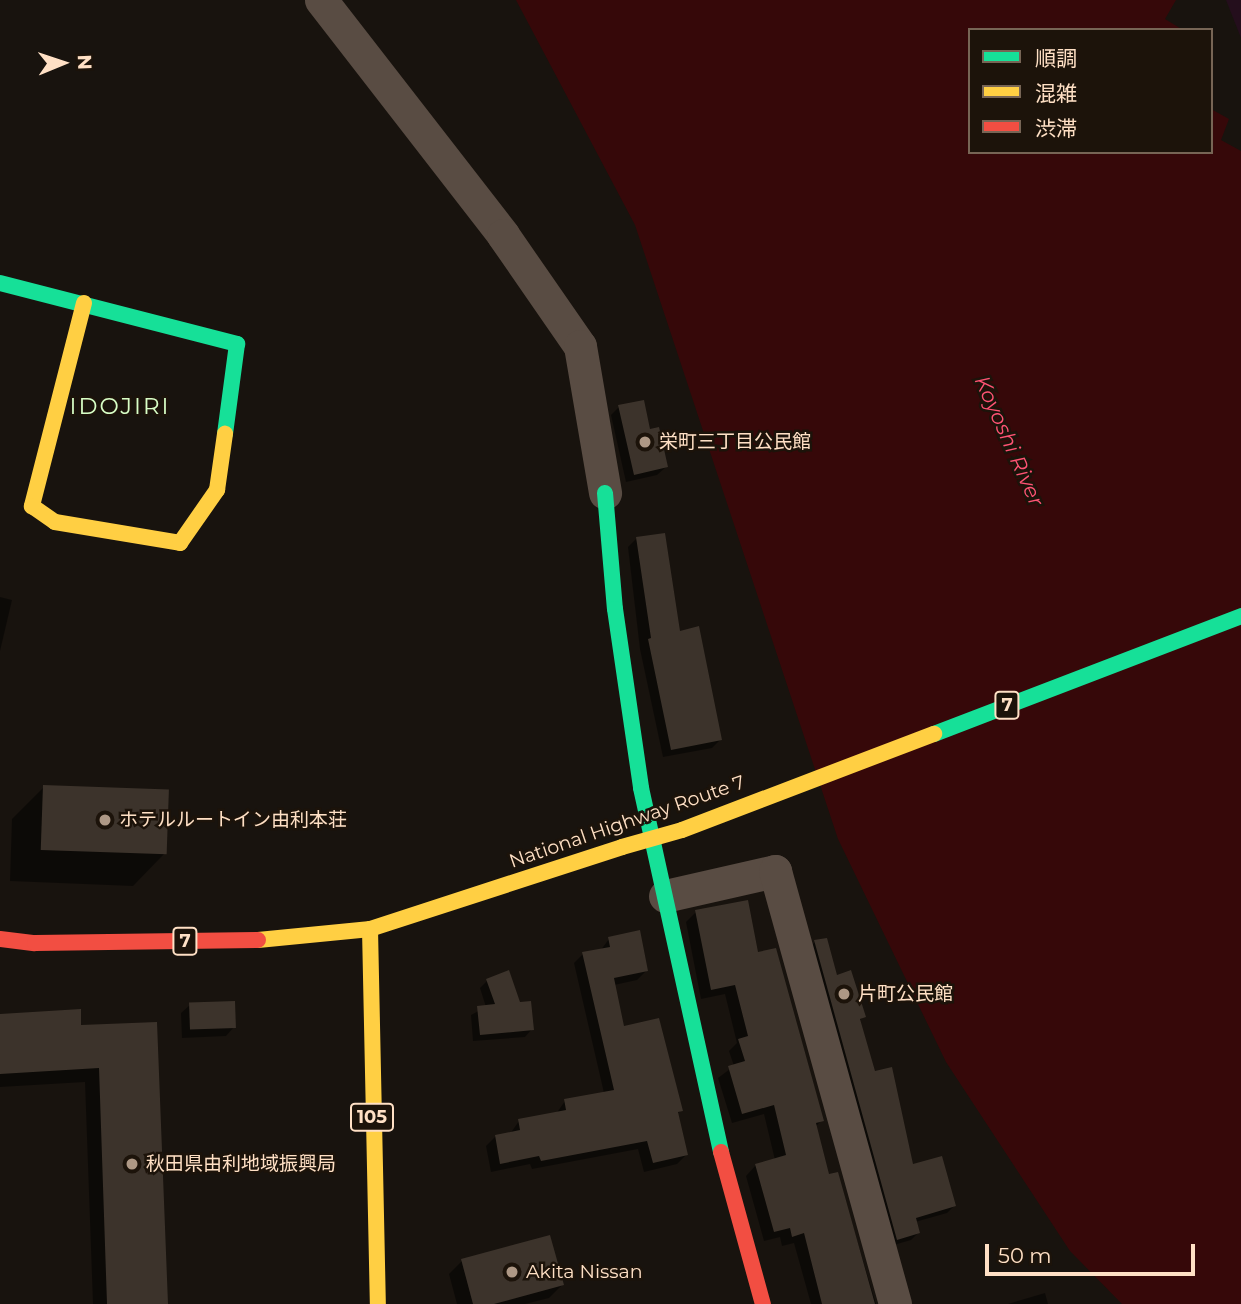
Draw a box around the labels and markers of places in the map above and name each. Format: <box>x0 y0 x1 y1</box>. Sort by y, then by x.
place label: 栄町三丁目公民館 <box>659 431 811 453</box>
marker: 栄町三丁目公民館 <box>637 434 653 450</box>
place label: ホテルルートイン由利本荘 <box>119 809 347 831</box>
marker: ホテルルートイン由利本荘 <box>97 812 113 828</box>
place label: 片町公民館 <box>858 983 953 1005</box>
marker: 片町公民館 <box>836 986 852 1002</box>
place label: 秋田県由利地域振興局 <box>146 1153 336 1175</box>
marker: 秋田県由利地域振興局 <box>124 1156 140 1172</box>
place label: Akita Nissan <box>526 1261 643 1283</box>
marker: Akita Nissan <box>504 1264 520 1280</box>

